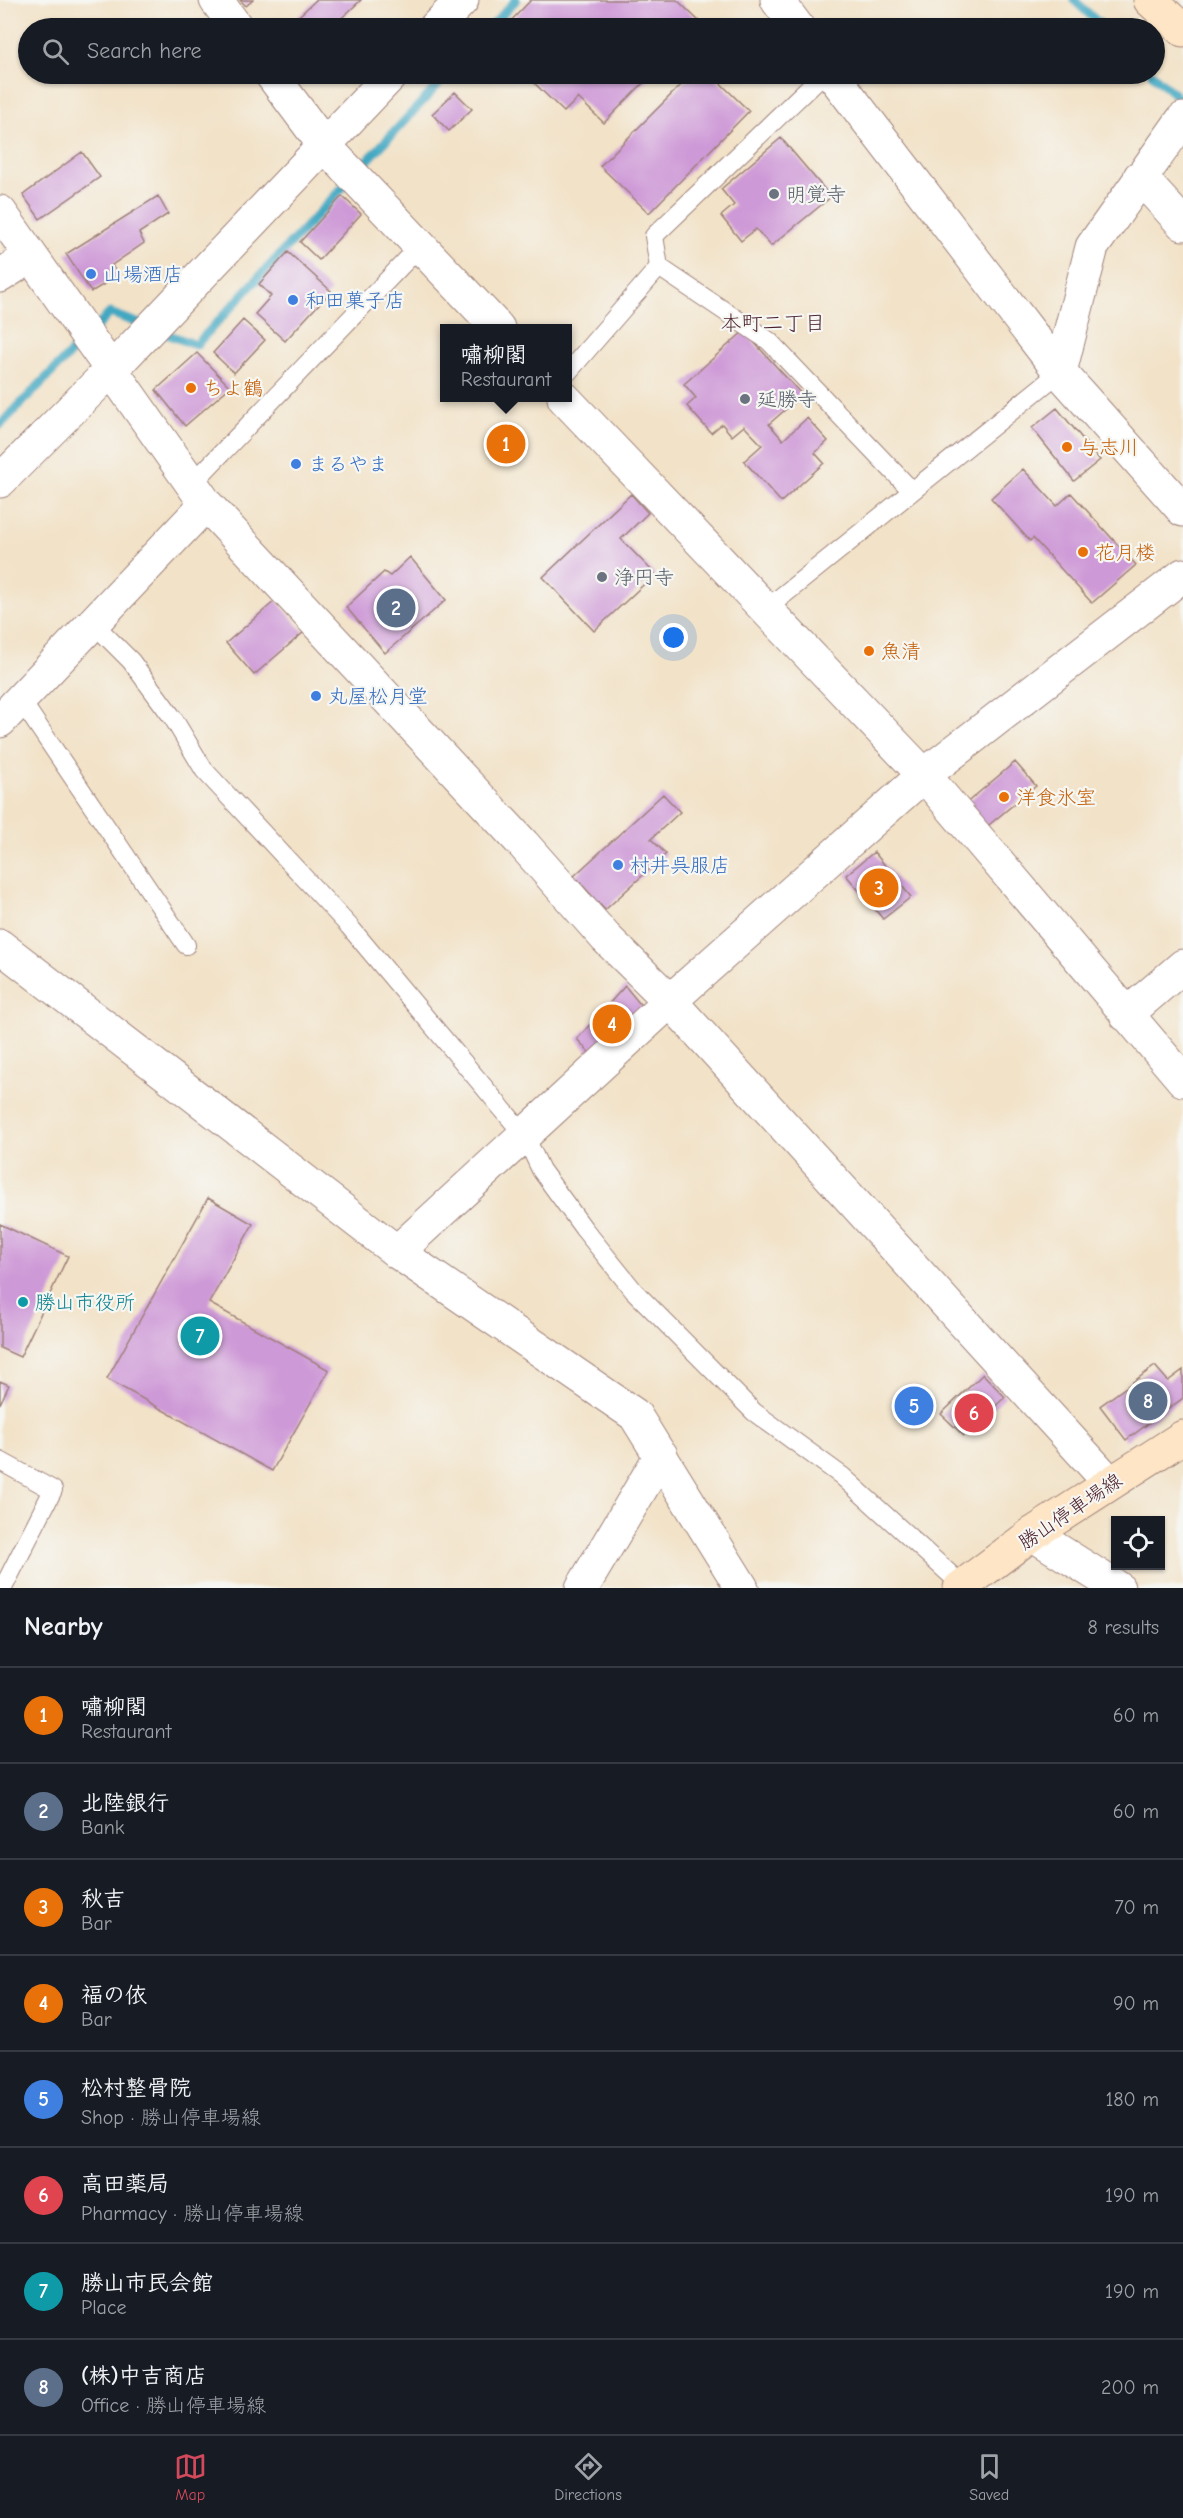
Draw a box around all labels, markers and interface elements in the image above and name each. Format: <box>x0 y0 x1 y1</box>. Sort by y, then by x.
search box <box>18 18 1165 84</box>
icon: search <box>39 35 72 68</box>
text: Search here <box>87 38 202 64</box>
place label: 明覚寺 <box>786 183 846 206</box>
marker: 明覚寺 <box>767 187 781 201</box>
place label: 山場酒店 <box>103 263 183 286</box>
marker: 山場酒店 <box>84 267 98 281</box>
place label: 和田菓子店 <box>305 289 405 312</box>
marker: 和田菓子店 <box>286 293 300 307</box>
district label: 本町二丁目 <box>721 311 826 335</box>
popup <box>440 324 572 402</box>
text: 嘯柳閣 <box>461 342 527 368</box>
text: Restaurant <box>461 368 551 391</box>
place label: ちよ鶴 <box>203 377 263 400</box>
marker: ちよ鶴 <box>184 381 198 395</box>
place label: 延勝寺 <box>757 388 817 411</box>
marker: 延勝寺 <box>738 392 752 406</box>
pin: 1 <box>486 422 526 466</box>
place label: 与志川 <box>1079 436 1139 459</box>
marker: 与志川 <box>1060 440 1074 454</box>
place label: まるやま <box>308 453 388 476</box>
marker: まるやま <box>289 457 303 471</box>
place label: 花月楼 <box>1095 541 1155 564</box>
marker: 花月楼 <box>1076 545 1090 559</box>
place label: 浄円寺 <box>614 566 674 589</box>
marker: 浄円寺 <box>595 570 609 584</box>
pin: 2 <box>376 586 416 630</box>
your location <box>659 623 688 652</box>
place label: 魚清 <box>881 640 921 663</box>
marker: 魚清 <box>862 644 876 658</box>
place label: 丸屋松月堂 <box>328 685 428 708</box>
marker: 丸屋松月堂 <box>309 689 323 703</box>
place label: 洋食氷室 <box>1016 786 1096 809</box>
marker: 洋食氷室 <box>997 790 1011 804</box>
place label: 村井呉服店 <box>630 854 730 877</box>
marker: 村井呉服店 <box>611 858 625 872</box>
pin: 3 <box>860 866 898 910</box>
pin: 4 <box>592 1002 632 1046</box>
place label: 勝山市役所 <box>35 1291 135 1314</box>
marker: 勝山市役所 <box>16 1295 30 1309</box>
pin: 7 <box>180 1314 220 1358</box>
pin: 8 <box>1128 1378 1168 1424</box>
pin: 5 <box>894 1384 934 1428</box>
pin: 6 <box>954 1390 994 1436</box>
street label: 勝山停車場線 <box>1014 1468 1126 1555</box>
map controls <box>1111 1516 1165 1570</box>
button: locate <box>1111 1516 1165 1570</box>
text: Nearby <box>24 1612 103 1642</box>
text: 8 results <box>1087 1616 1159 1639</box>
text: 嘯柳閣 <box>81 1694 147 1720</box>
text: 1 <box>40 1704 47 1727</box>
text: 60 m <box>1113 1704 1159 1727</box>
text: Restaurant <box>81 1720 171 1743</box>
text: 北陸銀行 <box>81 1790 169 1816</box>
text: 2 <box>39 1800 48 1823</box>
text: 60 m <box>1113 1800 1159 1823</box>
text: Bank <box>81 1816 124 1839</box>
text: 秋吉 <box>81 1886 125 1912</box>
text: 3 <box>39 1896 48 1919</box>
text: 70 m <box>1114 1896 1159 1919</box>
text: Bar <box>81 1912 112 1935</box>
text: 福の依 <box>81 1982 147 2008</box>
text: 4 <box>39 1992 48 2015</box>
text: 90 m <box>1113 1992 1159 2015</box>
text: Bar <box>81 2008 112 2031</box>
text: 松村整骨院 <box>81 2075 191 2101</box>
text: 5 <box>38 2088 49 2111</box>
text: 180 m <box>1105 2088 1159 2111</box>
text: Shop · 勝山停車場線 <box>81 2106 261 2129</box>
text: 高田薬局 <box>81 2171 169 2197</box>
text: 6 <box>38 2184 49 2207</box>
text: 190 m <box>1105 2184 1159 2207</box>
text: Pharmacy · 勝山停車場線 <box>81 2202 304 2225</box>
text: 勝山市民会館 <box>81 2270 213 2296</box>
text: 7 <box>39 2280 48 2303</box>
text: 190 m <box>1105 2280 1159 2303</box>
text: Place <box>81 2296 127 2319</box>
text: (株)中吉商店 <box>81 2363 207 2389</box>
text: 8 <box>38 2376 49 2399</box>
text: 200 m <box>1101 2376 1159 2399</box>
text: Office · 勝山停車場線 <box>81 2394 266 2417</box>
tab: Map <box>174 2450 207 2504</box>
tab: Directions <box>554 2450 622 2504</box>
tab: Saved <box>969 2450 1009 2504</box>

